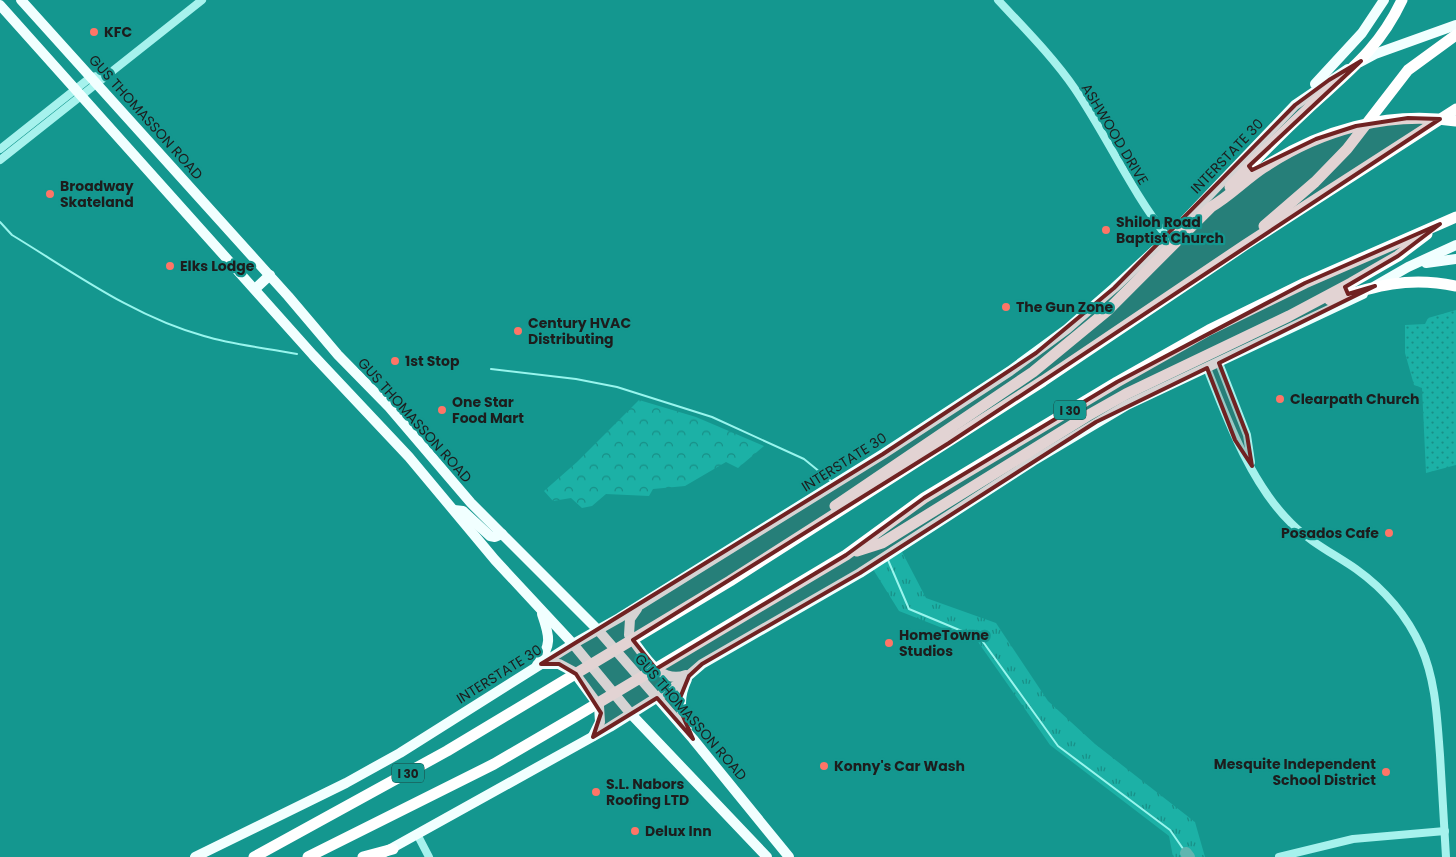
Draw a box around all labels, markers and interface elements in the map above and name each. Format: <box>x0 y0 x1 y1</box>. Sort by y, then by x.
place label: KFC <box>104 22 132 42</box>
marker: KFC <box>88 26 100 38</box>
street label: GUS THOMASSON ROAD <box>84 50 208 184</box>
street label: ASHWOOD DRIVE <box>1077 79 1153 189</box>
street label: INTERSTATE 30 <box>1186 114 1268 198</box>
place label: Broadway Skateland <box>60 176 134 212</box>
marker: Broadway Skateland <box>44 188 56 200</box>
place label: Shiloh Road Baptist Church <box>1116 212 1224 248</box>
marker: Shiloh Road Baptist Church <box>1100 224 1112 236</box>
place label: Elks Lodge <box>180 256 255 276</box>
marker: Elks Lodge <box>164 260 176 272</box>
place label: The Gun Zone <box>1016 297 1114 317</box>
marker: The Gun Zone <box>1000 301 1012 313</box>
place label: Century HVAC Distributing <box>528 313 631 349</box>
marker: Century HVAC Distributing <box>512 325 524 337</box>
place label: 1st Stop <box>405 351 460 371</box>
street label: GUS THOMASSON ROAD <box>353 353 477 487</box>
marker: 1st Stop <box>389 355 401 367</box>
place label: Clearpath Church <box>1290 389 1419 409</box>
place label: One Star Food Mart <box>452 392 524 428</box>
marker: Clearpath Church <box>1274 393 1286 405</box>
road number: I 30 <box>1054 400 1086 420</box>
marker: One Star Food Mart <box>436 404 448 416</box>
street label: INTERSTATE 30 <box>797 428 891 496</box>
place label: Posados Cafe <box>1281 523 1379 543</box>
marker: Posados Cafe <box>1383 527 1395 539</box>
place label: HomeTowne Studios <box>899 625 989 661</box>
marker: HomeTowne Studios <box>883 637 895 649</box>
street label: INTERSTATE 30 <box>452 640 546 708</box>
street label: GUS THOMASSON ROAD <box>630 649 752 785</box>
place label: Mesquite Independent School District <box>1214 754 1376 790</box>
place label: Konny's Car Wash <box>834 756 965 776</box>
marker: Konny's Car Wash <box>818 760 830 772</box>
road number: I 30 <box>392 764 424 782</box>
marker: Mesquite Independent School District <box>1380 766 1392 778</box>
place label: S.L. Nabors Roofing LTD <box>606 774 689 810</box>
marker: S.L. Nabors Roofing LTD <box>590 786 602 798</box>
place label: Delux Inn <box>645 821 712 841</box>
marker: Delux Inn <box>629 825 641 837</box>

